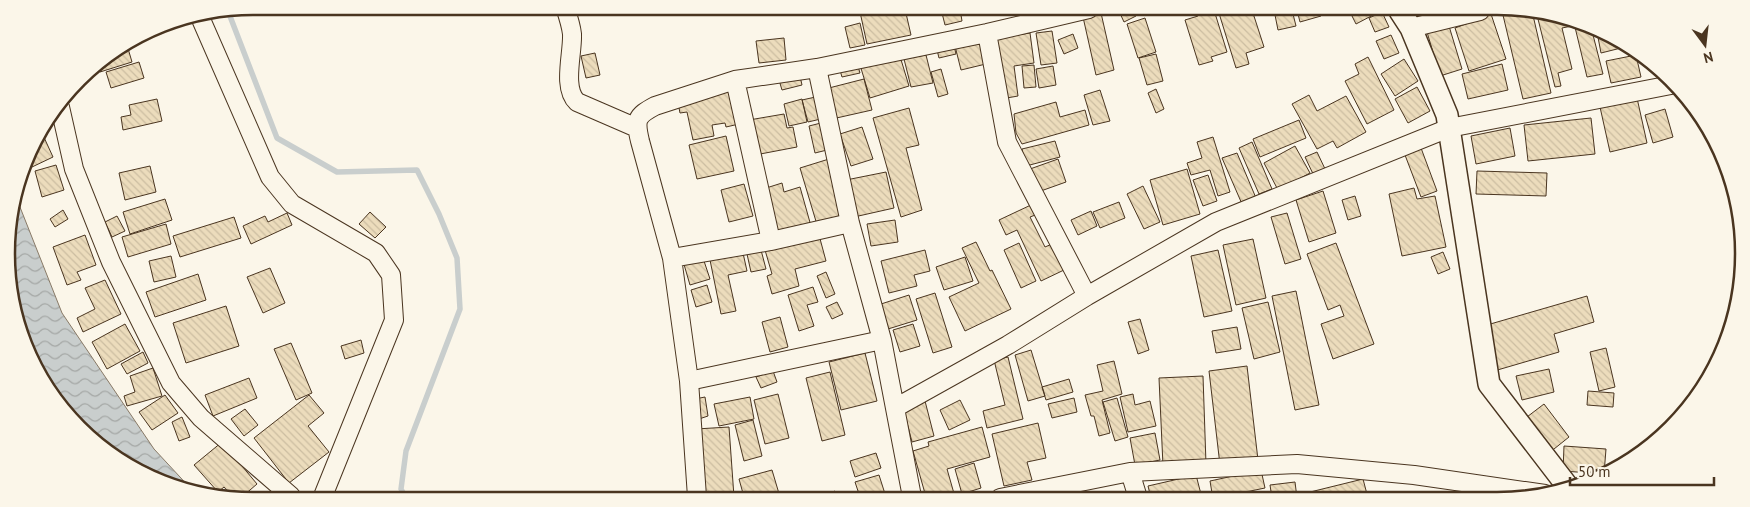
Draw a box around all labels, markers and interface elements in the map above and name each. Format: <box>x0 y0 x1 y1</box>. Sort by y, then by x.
north arrow <box>1680 20 1730 70</box>
text: N <box>1702 48 1715 67</box>
scale bar <box>1570 454 1714 486</box>
text: 50 m <box>1578 462 1611 481</box>

